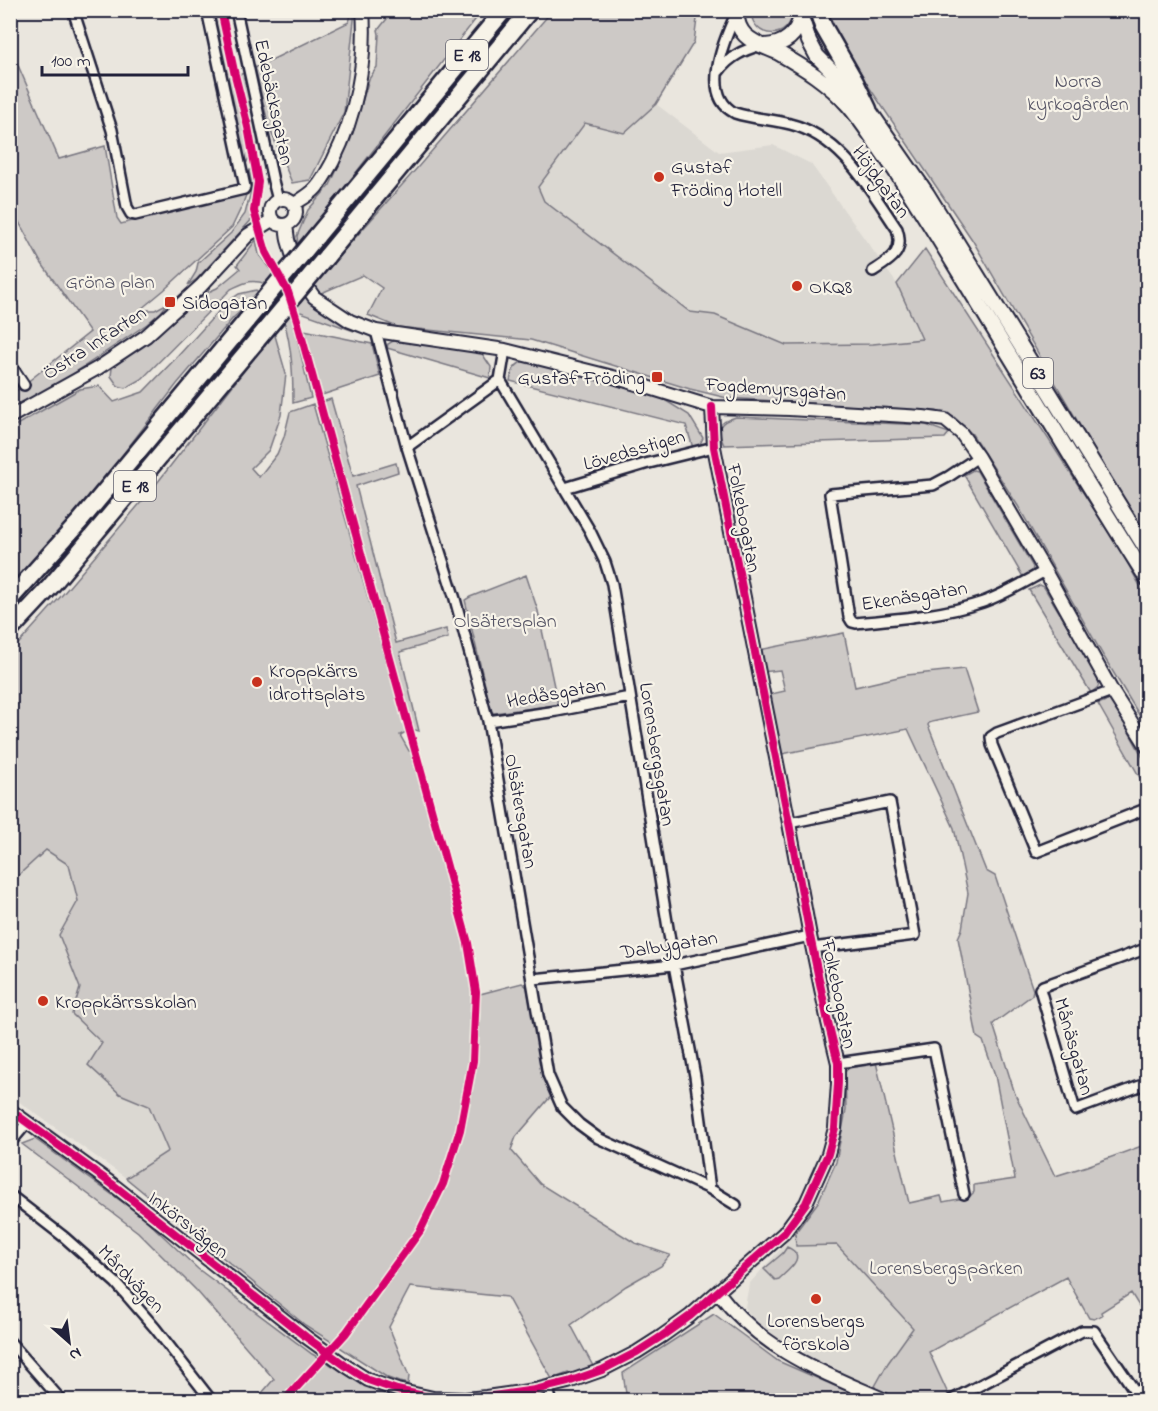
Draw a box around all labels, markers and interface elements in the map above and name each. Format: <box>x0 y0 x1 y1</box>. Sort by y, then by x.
street label: Edebäcksgatan <box>244 37 300 168</box>
scale bar <box>42 39 188 77</box>
road number: E 18 <box>446 40 488 70</box>
text: 100 m <box>51 49 91 75</box>
park label: Norra kyrkogården <box>1027 68 1129 121</box>
street label: Höjdgatan <box>843 140 916 226</box>
place label: Gustaf Fröding Hotell <box>670 154 782 207</box>
marker: Gustaf Fröding Hotell <box>652 170 666 184</box>
park label: Gröna plan <box>65 269 155 298</box>
place label: OKQ8 <box>809 274 852 303</box>
marker: OKQ8 <box>790 279 804 293</box>
place label: Sidogatan <box>182 290 267 320</box>
marker: Sidogatan <box>163 295 177 309</box>
street label: Östra Infarten <box>38 300 153 389</box>
road number: 63 <box>1023 358 1053 388</box>
place label: Gustaf Fröding <box>517 365 645 395</box>
marker: Gustaf Fröding <box>650 370 664 384</box>
street label: Fogdemyrsgatan <box>703 371 847 411</box>
street label: Lövedsstigen <box>580 423 689 481</box>
street label: Folkebogatan <box>717 461 767 576</box>
road number: E 18 <box>114 471 156 501</box>
street label: Ekenäsgatan <box>859 575 970 621</box>
park label: Olsätersplan <box>453 608 557 637</box>
place label: Kroppkärrs idrottsplats <box>269 658 365 710</box>
street label: Hedåsgatan <box>505 671 608 718</box>
marker: Kroppkärrs idrottsplats <box>250 675 264 689</box>
street label: Lorensbergsgatan <box>629 680 681 829</box>
street label: Olsätersgatan <box>494 752 544 871</box>
street label: Dalbygatan <box>618 924 720 970</box>
street label: Folkebogatan <box>811 937 863 1052</box>
place label: Kroppkärrsskolan <box>55 989 197 1018</box>
marker: Kroppkärrsskolan <box>36 994 50 1008</box>
street label: Månäsgatan <box>1044 994 1100 1099</box>
street label: Inkörsvägen <box>140 1185 234 1268</box>
street label: Mårdvägen <box>89 1239 171 1322</box>
park label: Lorensbergsparken <box>869 1255 1023 1285</box>
marker: Lorensbergs förskola <box>809 1292 823 1306</box>
place label: Lorensbergs förskola <box>767 1308 865 1360</box>
north arrow <box>39 1312 99 1372</box>
text: N <box>65 1340 86 1367</box>

